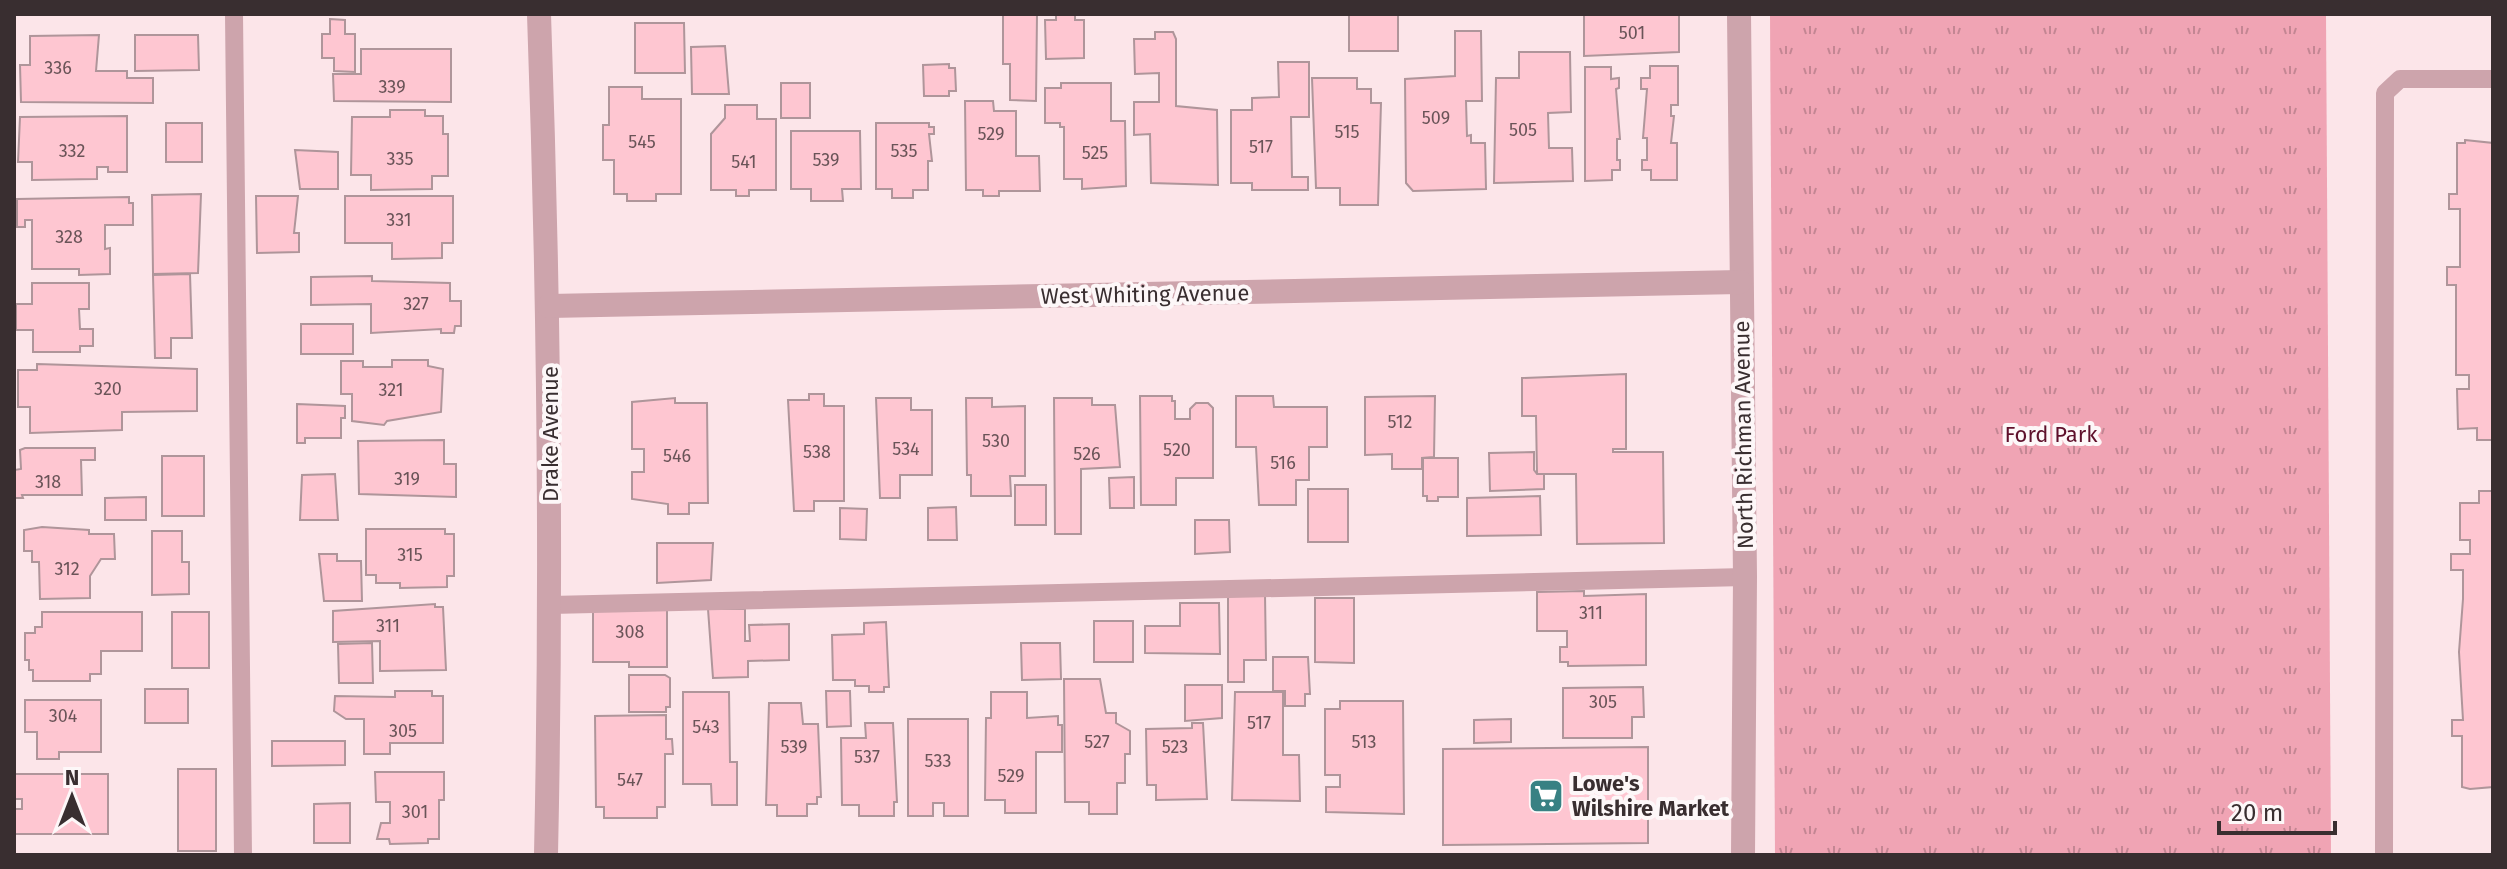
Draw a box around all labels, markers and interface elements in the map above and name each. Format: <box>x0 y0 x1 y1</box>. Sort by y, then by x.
house number: 501 <box>1619 22 1645 44</box>
house number: 336 <box>44 57 72 79</box>
house number: 339 <box>378 76 406 98</box>
house number: 509 <box>1422 107 1450 129</box>
house number: 505 <box>1509 119 1537 141</box>
house number: 515 <box>1335 121 1359 143</box>
house number: 529 <box>978 123 1004 145</box>
house number: 545 <box>628 131 656 153</box>
house number: 517 <box>1249 136 1273 158</box>
house number: 332 <box>59 140 85 162</box>
house number: 535 <box>891 140 917 162</box>
house number: 525 <box>1082 142 1108 164</box>
house number: 335 <box>387 148 413 170</box>
house number: 539 <box>812 149 840 171</box>
house number: 541 <box>731 151 757 173</box>
house number: 331 <box>386 209 412 231</box>
house number: 328 <box>55 226 83 248</box>
street label: West Whiting Avenue <box>1040 279 1250 310</box>
house number: 327 <box>403 293 429 315</box>
street label: North Richman Avenue <box>1728 321 1759 549</box>
street label: Drake Avenue <box>537 366 564 502</box>
house number: 320 <box>94 378 122 400</box>
house number: 321 <box>378 379 404 401</box>
house number: 512 <box>1388 411 1412 433</box>
park label: Ford Park <box>2005 421 2098 448</box>
house number: 530 <box>982 430 1010 452</box>
house number: 534 <box>892 438 920 460</box>
house number: 520 <box>1163 439 1191 461</box>
house number: 538 <box>803 441 831 463</box>
house number: 526 <box>1073 443 1101 465</box>
house number: 546 <box>663 445 691 467</box>
house number: 516 <box>1270 452 1296 474</box>
house number: 319 <box>394 468 420 490</box>
house number: 318 <box>35 471 61 493</box>
house number: 315 <box>397 544 423 566</box>
house number: 312 <box>54 558 80 580</box>
house number: 311 <box>1579 602 1603 624</box>
house number: 311 <box>376 615 400 637</box>
house number: 308 <box>616 621 645 643</box>
house number: 305 <box>1589 691 1617 713</box>
house number: 304 <box>49 705 78 727</box>
house number: 517 <box>1247 712 1271 734</box>
house number: 543 <box>692 716 720 738</box>
house number: 305 <box>389 720 417 742</box>
house number: 527 <box>1084 731 1110 753</box>
house number: 513 <box>1352 731 1376 753</box>
house number: 539 <box>780 736 808 758</box>
house number: 523 <box>1162 736 1188 758</box>
house number: 537 <box>854 746 880 768</box>
house number: 533 <box>925 750 951 772</box>
north arrow <box>32 757 112 837</box>
text: N <box>65 764 79 791</box>
house number: 529 <box>998 765 1024 787</box>
house number: 547 <box>617 769 643 791</box>
place label: Lowe's Wilshire Market <box>1572 770 1730 822</box>
supermarket icon: Lowe's Wilshire Market <box>1527 777 1565 815</box>
scale bar <box>2219 785 2335 835</box>
text: 20 m <box>2231 799 2283 827</box>
house number: 301 <box>402 801 428 823</box>

